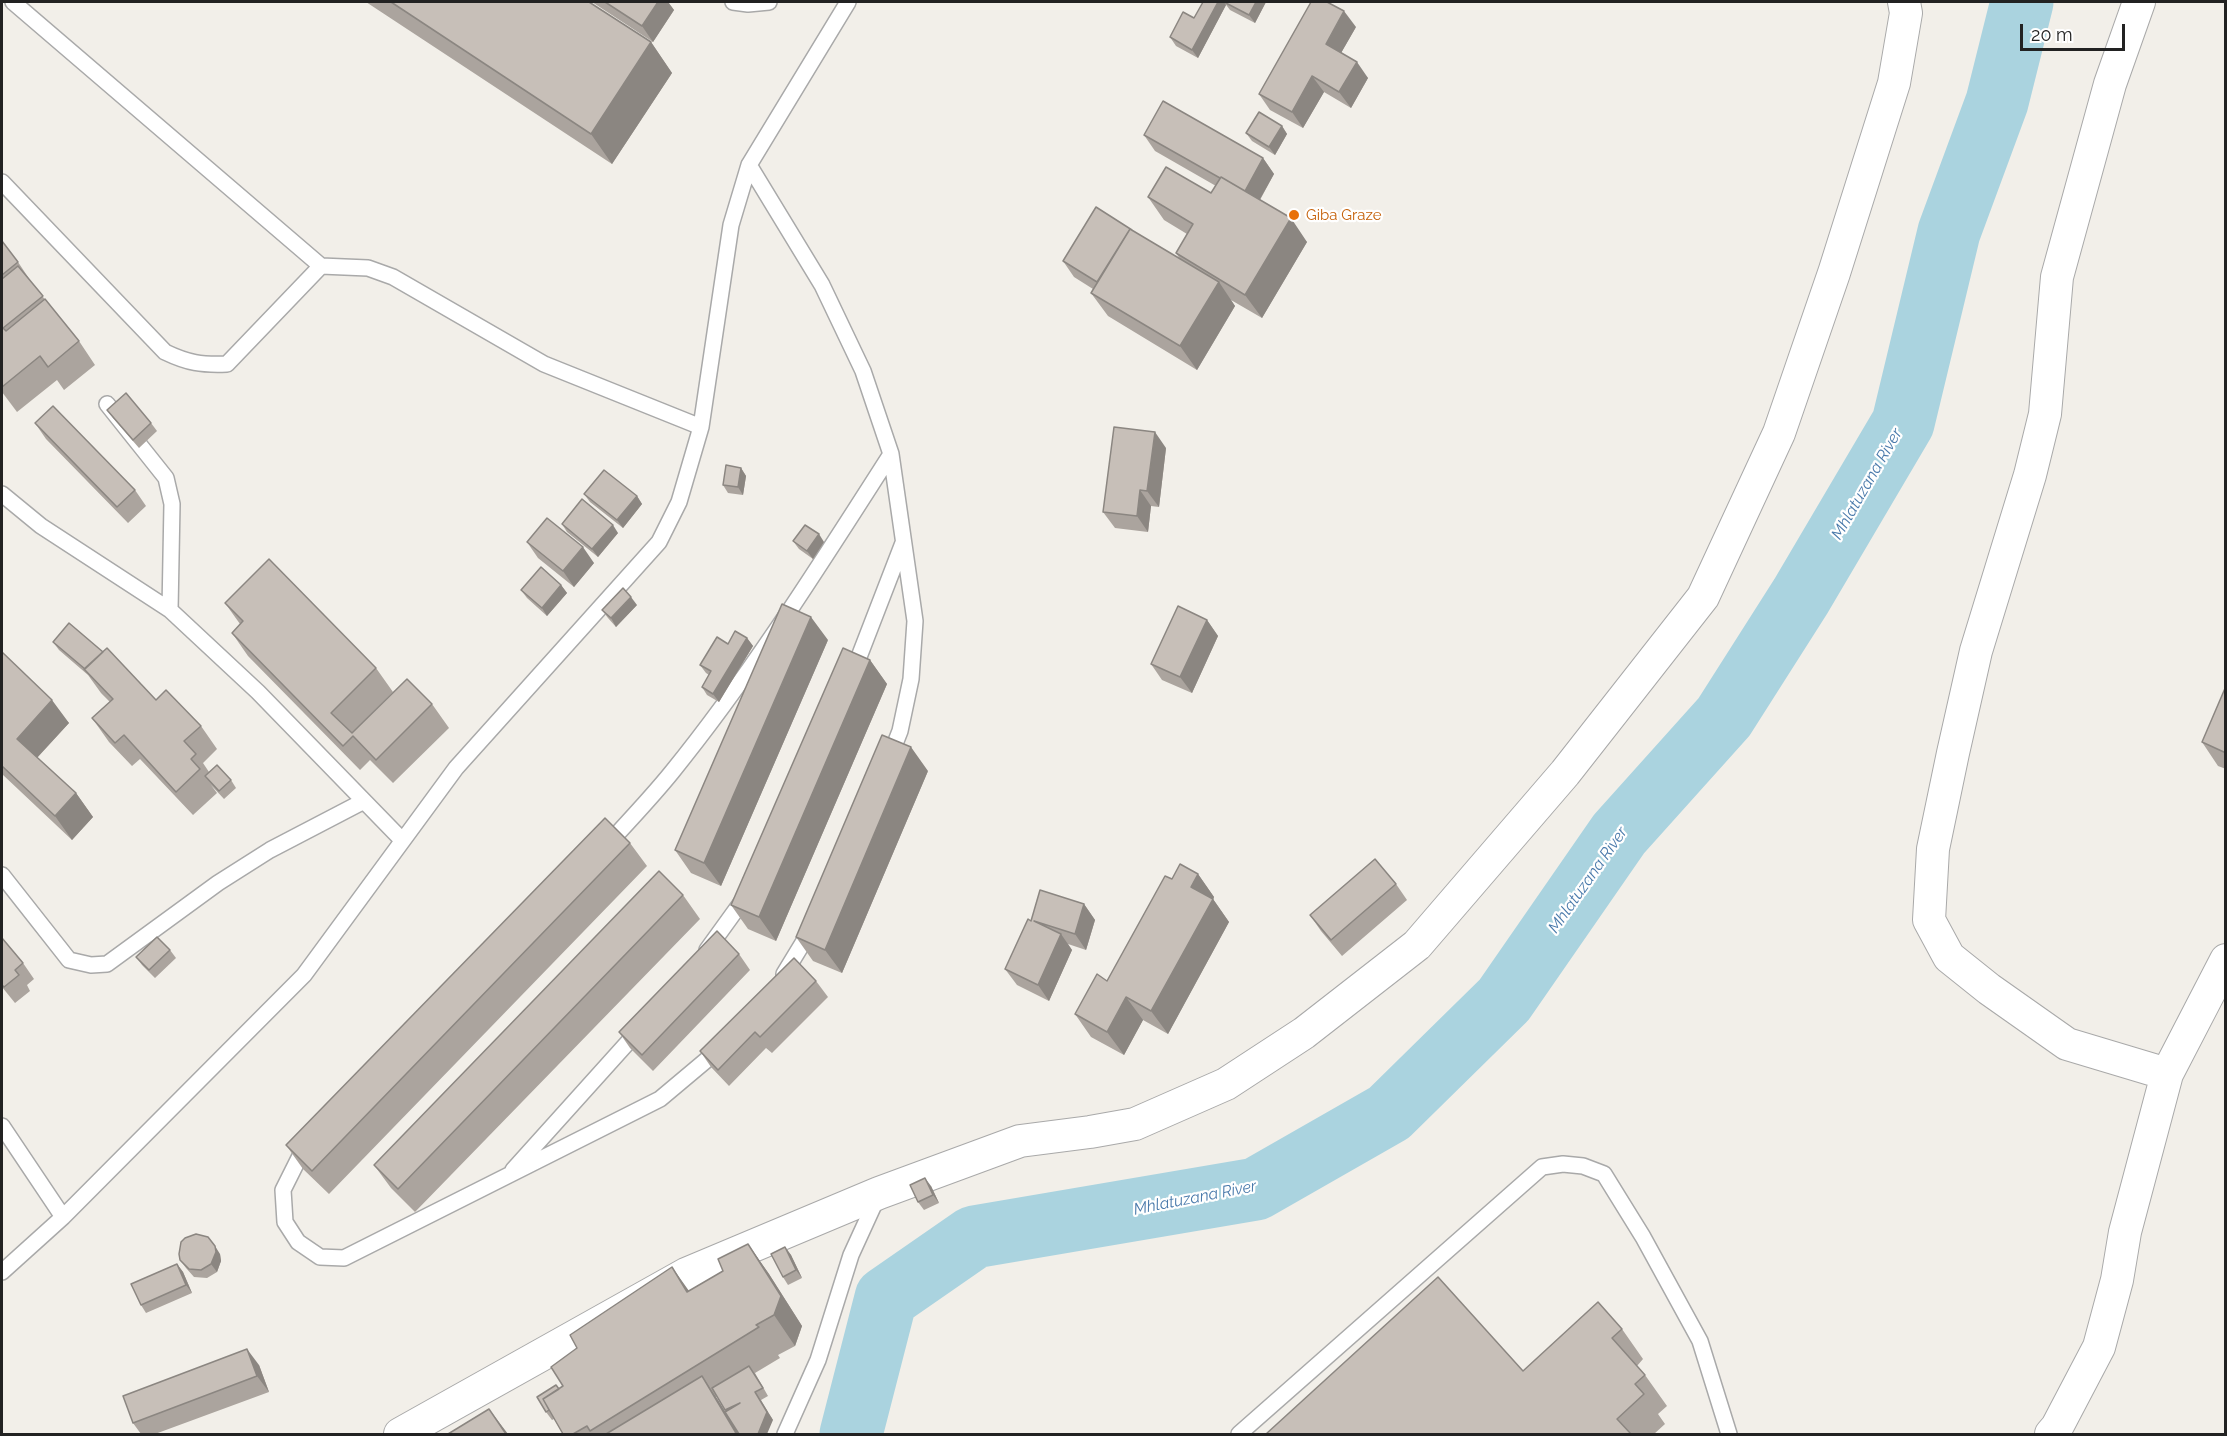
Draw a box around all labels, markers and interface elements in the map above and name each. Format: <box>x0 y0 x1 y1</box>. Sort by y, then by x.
scale bar <box>2023 12 2128 50</box>
text: 20 m <box>2031 24 2073 45</box>
place label: Giba Graze <box>1306 206 1381 224</box>
marker: Giba Graze <box>1287 208 1301 222</box>
water label: Mhlatuzana River <box>1827 425 1907 543</box>
water label: Mhlatuzana River <box>1544 823 1632 937</box>
water label: Mhlatuzana River <box>1132 1177 1258 1219</box>

